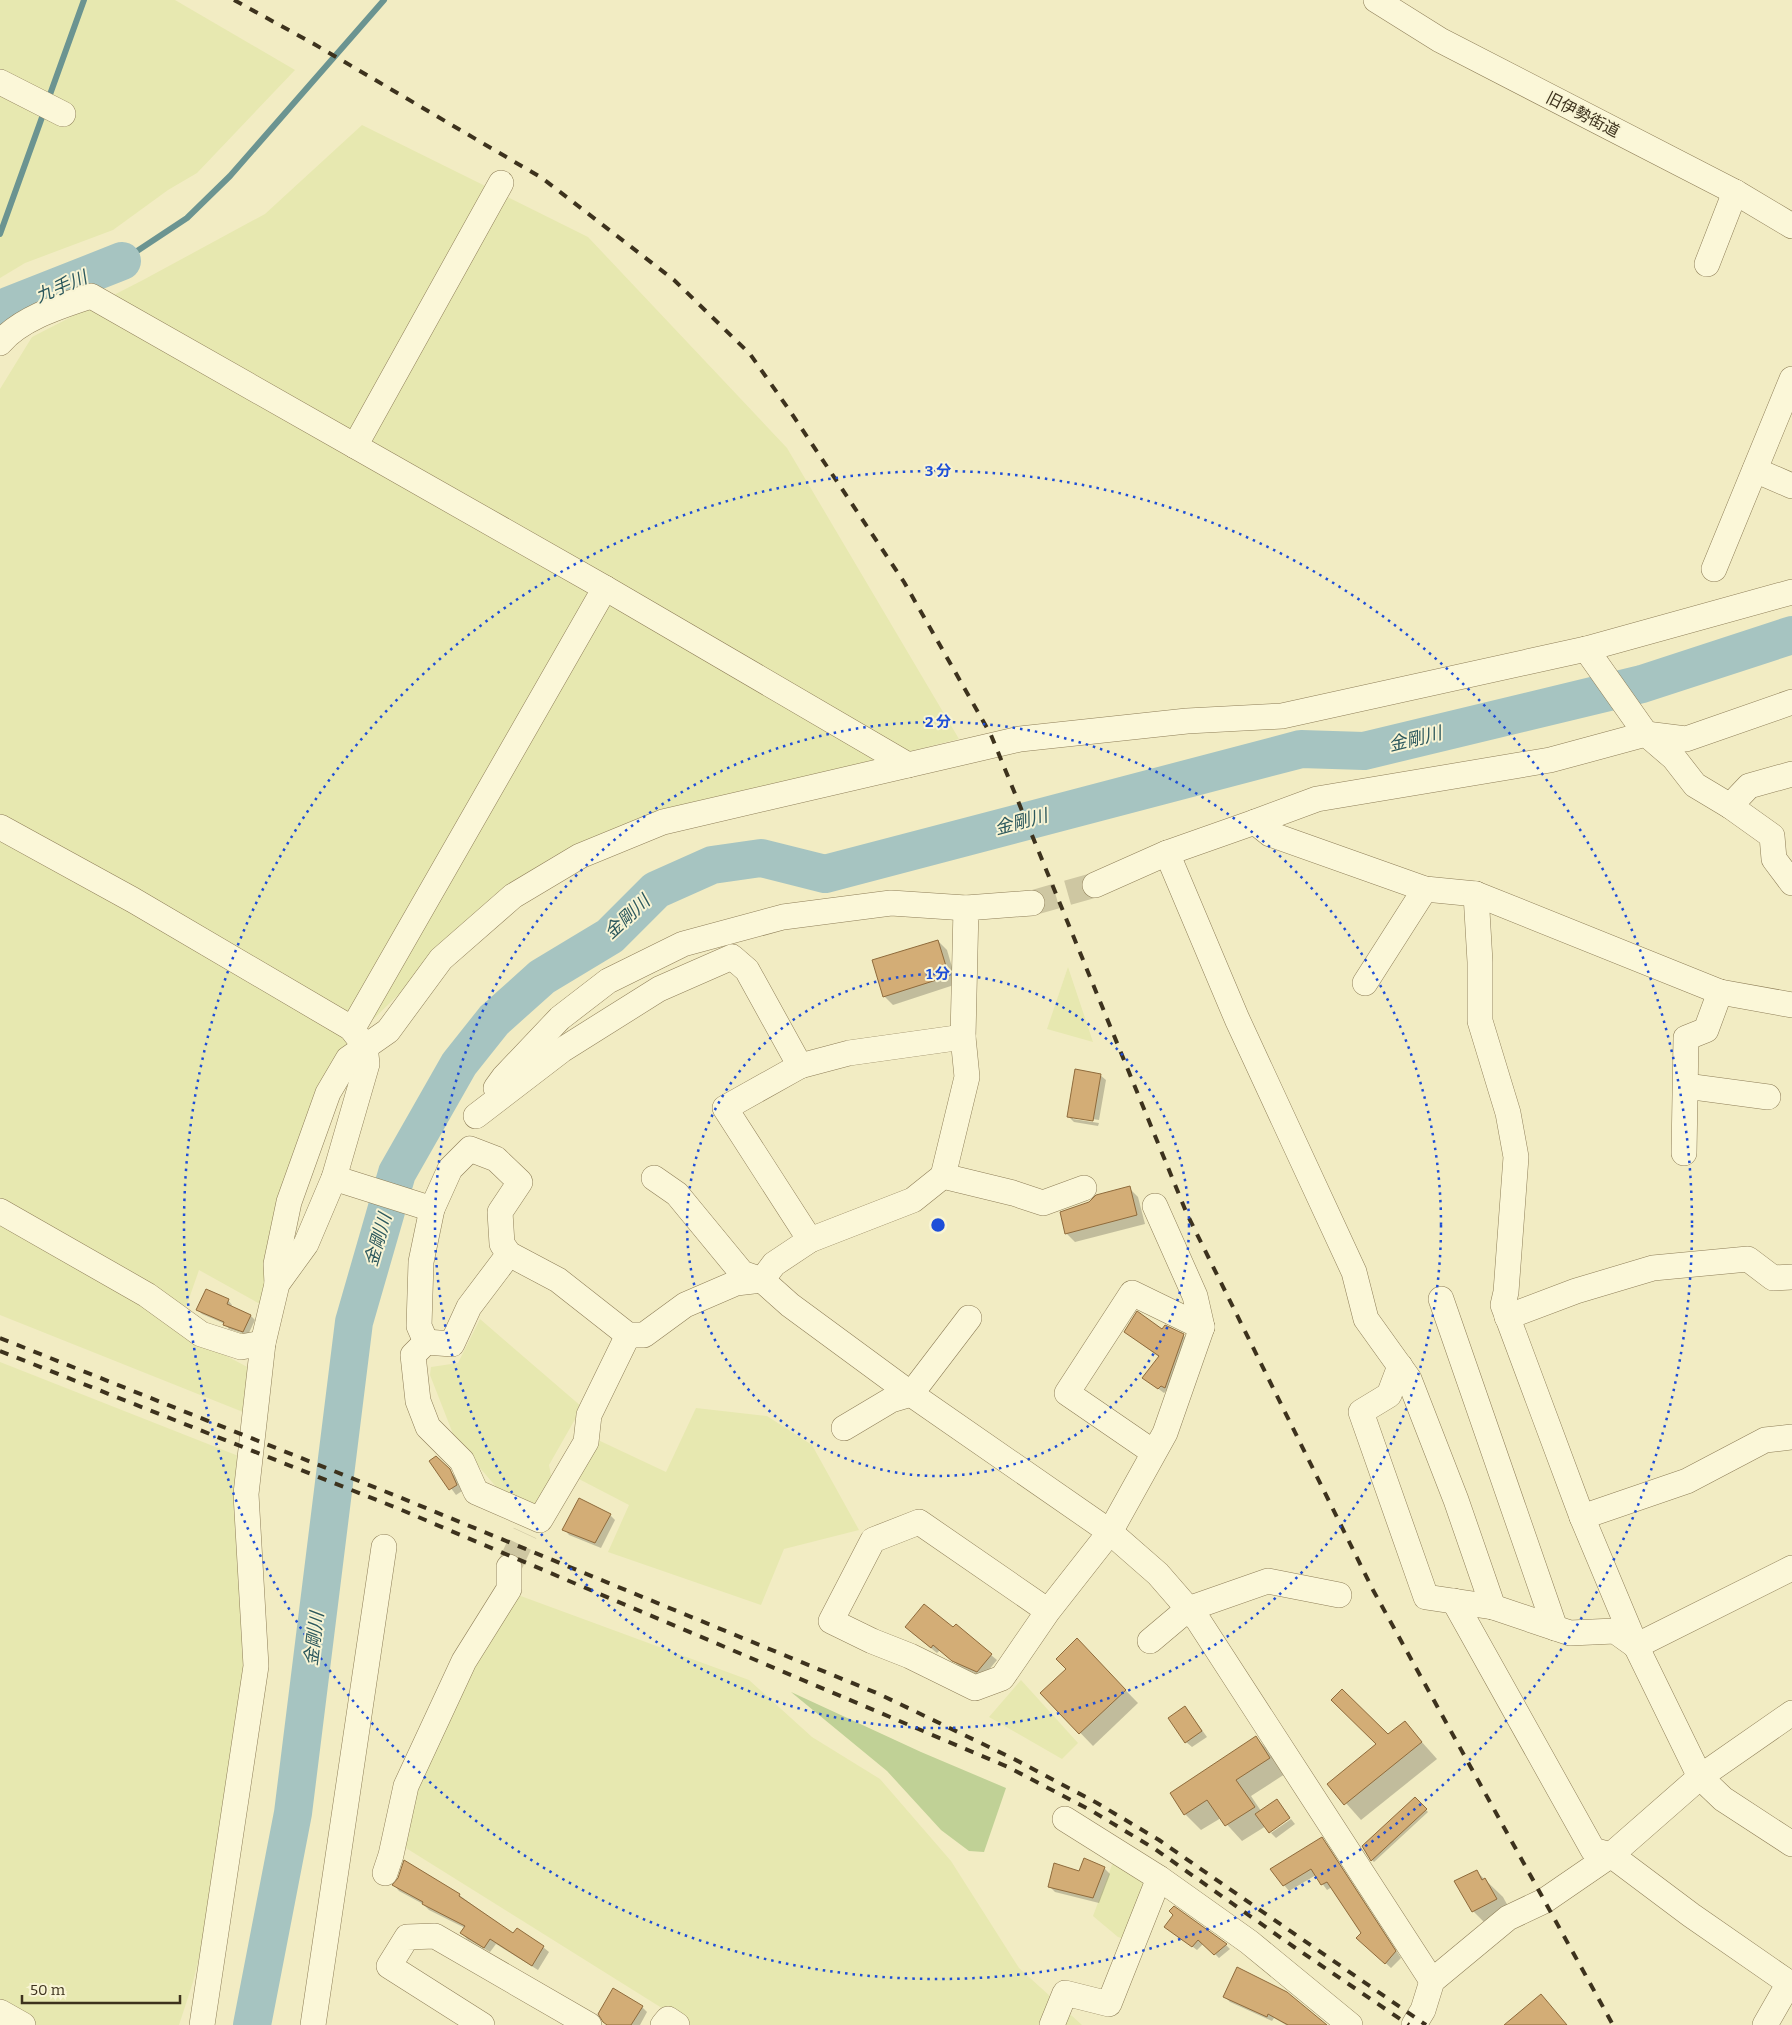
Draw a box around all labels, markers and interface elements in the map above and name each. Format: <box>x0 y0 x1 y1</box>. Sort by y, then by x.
street label: 旧伊勢街道 <box>1543 88 1623 141</box>
water label: 九手川 <box>32 266 92 308</box>
text: 3 分 <box>925 462 951 480</box>
text: 2 分 <box>925 713 951 731</box>
water label: 金剛川 <box>1386 721 1446 756</box>
water label: 金剛川 <box>992 804 1052 840</box>
water label: 金剛川 <box>600 889 656 943</box>
text: 1 分 <box>926 965 950 983</box>
water label: 金剛川 <box>360 1209 397 1269</box>
centre of rings <box>929 1216 947 1234</box>
water label: 金剛川 <box>300 1609 328 1667</box>
scale bar <box>22 1972 180 2004</box>
text: 50 m <box>30 1981 66 1999</box>

